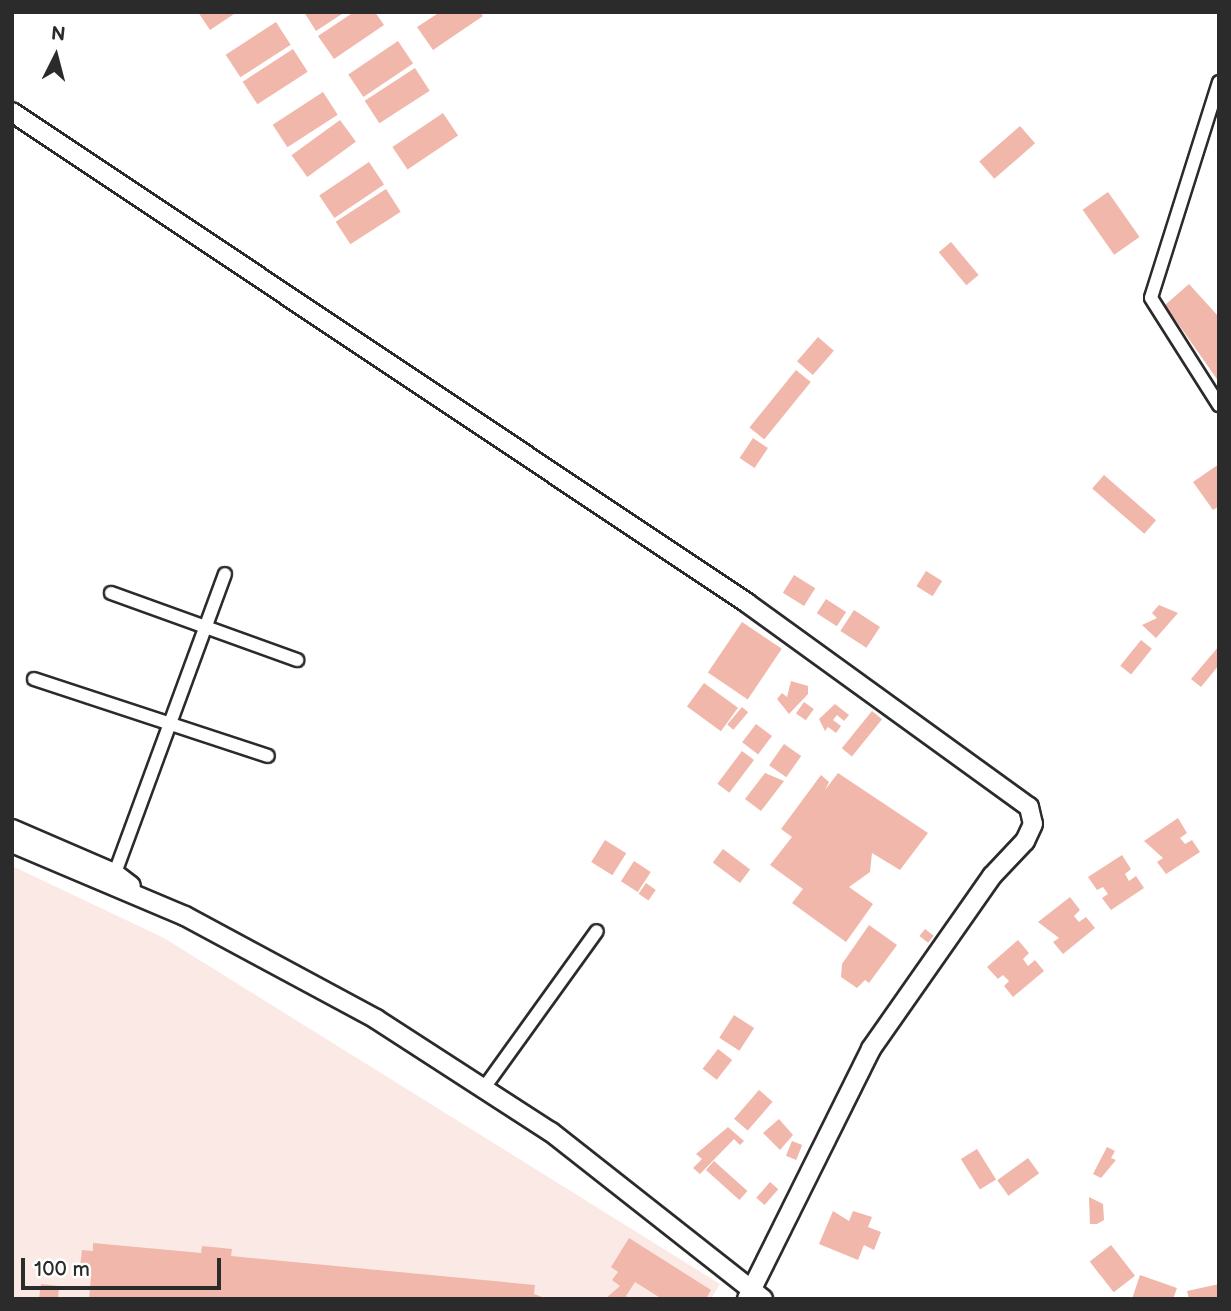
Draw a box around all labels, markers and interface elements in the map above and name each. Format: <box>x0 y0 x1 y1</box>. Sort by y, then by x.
north arrow <box>21 21 91 91</box>
text: N <box>50 22 67 47</box>
scale bar <box>24 1244 224 1288</box>
text: 100 m <box>34 1257 90 1282</box>

